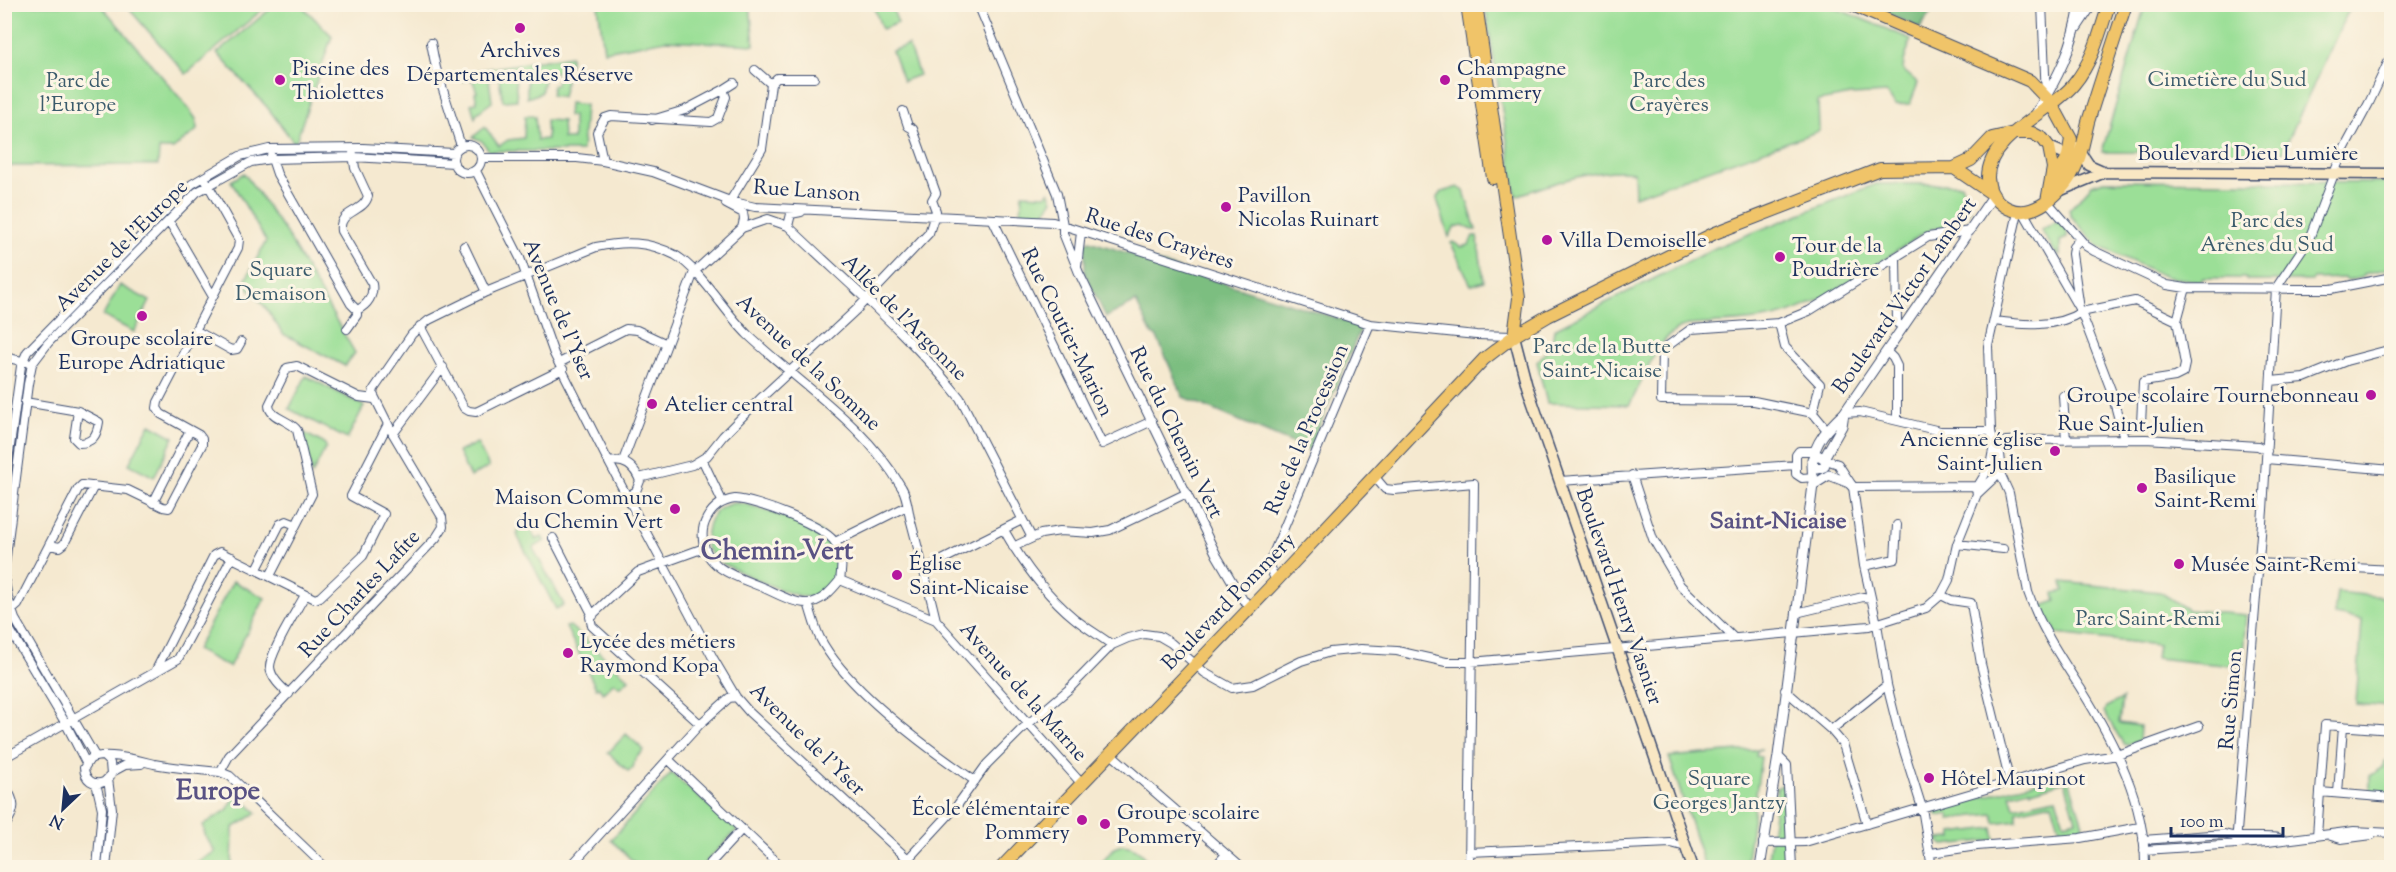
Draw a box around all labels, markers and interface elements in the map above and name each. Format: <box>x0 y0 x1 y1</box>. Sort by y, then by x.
marker: Archives Départementales Réserve <box>513 21 527 35</box>
place label: Archives Départementales Réserve <box>407 37 633 91</box>
place label: Piscine des Thiolettes <box>292 55 389 109</box>
place label: Champagne Pommery <box>1457 55 1566 109</box>
park label: Cimetière du Sud <box>2147 66 2307 96</box>
park label: Parc de l'Europe <box>40 67 116 121</box>
park label: Parc des Crayères <box>1629 67 1709 121</box>
marker: Piscine des Thiolettes <box>273 73 287 87</box>
marker: Champagne Pommery <box>1438 73 1452 87</box>
street label: Boulevard Dieu Lumière <box>2138 140 2358 170</box>
street label: Avenue de l'Europe <box>49 173 196 320</box>
street label: Rue Lanson <box>752 173 862 211</box>
place label: Pavillon Nicolas Ruinart <box>1238 182 1379 236</box>
street label: Boulevard Victor Lambert <box>1826 192 1985 401</box>
marker: Pavillon Nicolas Ruinart <box>1219 200 1233 214</box>
street label: Rue des Crayères <box>1081 202 1238 278</box>
park label: Parc des Arènes du Sud <box>2200 207 2334 261</box>
place label: Villa Demoiselle <box>1559 227 1707 257</box>
place label: Tour de la Poudrière <box>1792 232 1883 286</box>
marker: Villa Demoiselle <box>1540 233 1554 247</box>
street label: Avenue de l'Yser <box>514 234 601 385</box>
street label: Rue Coutier-Marion <box>1012 243 1120 422</box>
street label: Allée de l'Argonne <box>834 248 974 388</box>
marker: Tour de la Poudrière <box>1773 250 1787 264</box>
park label: Square Demaison <box>235 256 327 310</box>
street label: Avenue de la Somme <box>728 288 887 439</box>
marker: Groupe scolaire Europe Adriatique <box>135 309 149 323</box>
place label: Groupe scolaire Europe Adriatique <box>58 325 226 379</box>
park label: Parc de la Butte Saint-Nicaise <box>1533 333 1671 387</box>
street label: Rue de la Procession <box>1258 340 1357 520</box>
street label: Rue du Chemin Vert <box>1121 342 1230 524</box>
place label: Groupe scolaire Tournebonneau <box>2067 382 2359 412</box>
marker: Groupe scolaire Tournebonneau <box>2364 388 2378 402</box>
place label: Atelier central <box>664 391 794 421</box>
marker: Atelier central <box>645 397 659 411</box>
street label: Rue Saint-Julien <box>2057 410 2205 442</box>
place label: Ancienne église Saint-Julien <box>1900 426 2043 480</box>
marker: Ancienne église Saint-Julien <box>2048 444 2062 458</box>
place label: Basilique Saint-Remi <box>2154 463 2256 517</box>
marker: Basilique Saint-Remi <box>2135 481 2149 495</box>
place label: Maison Commune du Chemin Vert <box>495 484 663 538</box>
street label: Boulevard Henry Vasnier <box>1567 484 1669 709</box>
marker: Maison Commune du Chemin Vert <box>668 502 682 516</box>
district label: Saint-Nicaise <box>1709 505 1847 539</box>
street label: Rue Charles Lafite <box>293 523 428 665</box>
street label: Boulevard Pommery <box>1156 526 1304 678</box>
district label: Chemin-Vert <box>701 533 854 572</box>
place label: Église Saint-Nicaise <box>909 550 1029 604</box>
place label: Musée Saint-Remi <box>2191 551 2357 581</box>
marker: Musée Saint-Remi <box>2172 557 2186 571</box>
marker: Église Saint-Nicaise <box>890 568 904 582</box>
park label: Parc Saint-Remi <box>2075 605 2221 635</box>
street label: Avenue de la Marne <box>951 616 1094 769</box>
place label: Lycée des métiers Raymond Kopa <box>580 628 736 682</box>
marker: Lycée des métiers Raymond Kopa <box>561 646 575 660</box>
street label: Rue Simon <box>2213 649 2251 751</box>
street label: Avenue de l'Yser <box>742 677 871 804</box>
park label: Square Georges Jantzy <box>1653 765 1786 819</box>
place label: Hôtel Maupinot <box>1941 765 2085 795</box>
marker: Hôtel Maupinot <box>1922 771 1936 785</box>
district label: Europe <box>176 773 260 812</box>
north arrow <box>33 779 93 839</box>
place label: École élémentaire Pommery <box>912 795 1071 849</box>
place label: Groupe scolaire Pommery <box>1117 799 1260 853</box>
scale bar <box>2171 800 2284 838</box>
text: N <box>47 807 68 833</box>
text: 100 m <box>2180 810 2224 836</box>
marker: École élémentaire Pommery <box>1075 813 1089 827</box>
marker: Groupe scolaire Pommery <box>1098 817 1112 831</box>

